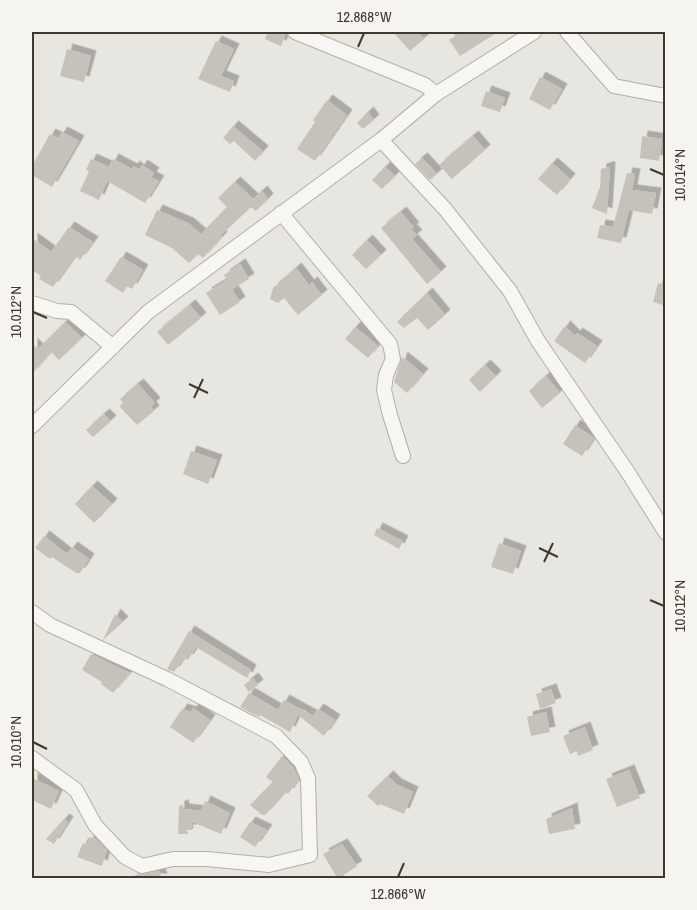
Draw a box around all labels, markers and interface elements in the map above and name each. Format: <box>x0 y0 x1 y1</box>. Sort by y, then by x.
text: 12.868°W <box>336 6 392 27</box>
text: 10.014°N <box>669 149 690 201</box>
text: 10.012°N <box>5 286 26 338</box>
text: 10.012°N <box>669 580 690 632</box>
text: 10.010°N <box>5 716 26 768</box>
text: 12.866°W <box>370 883 426 904</box>

